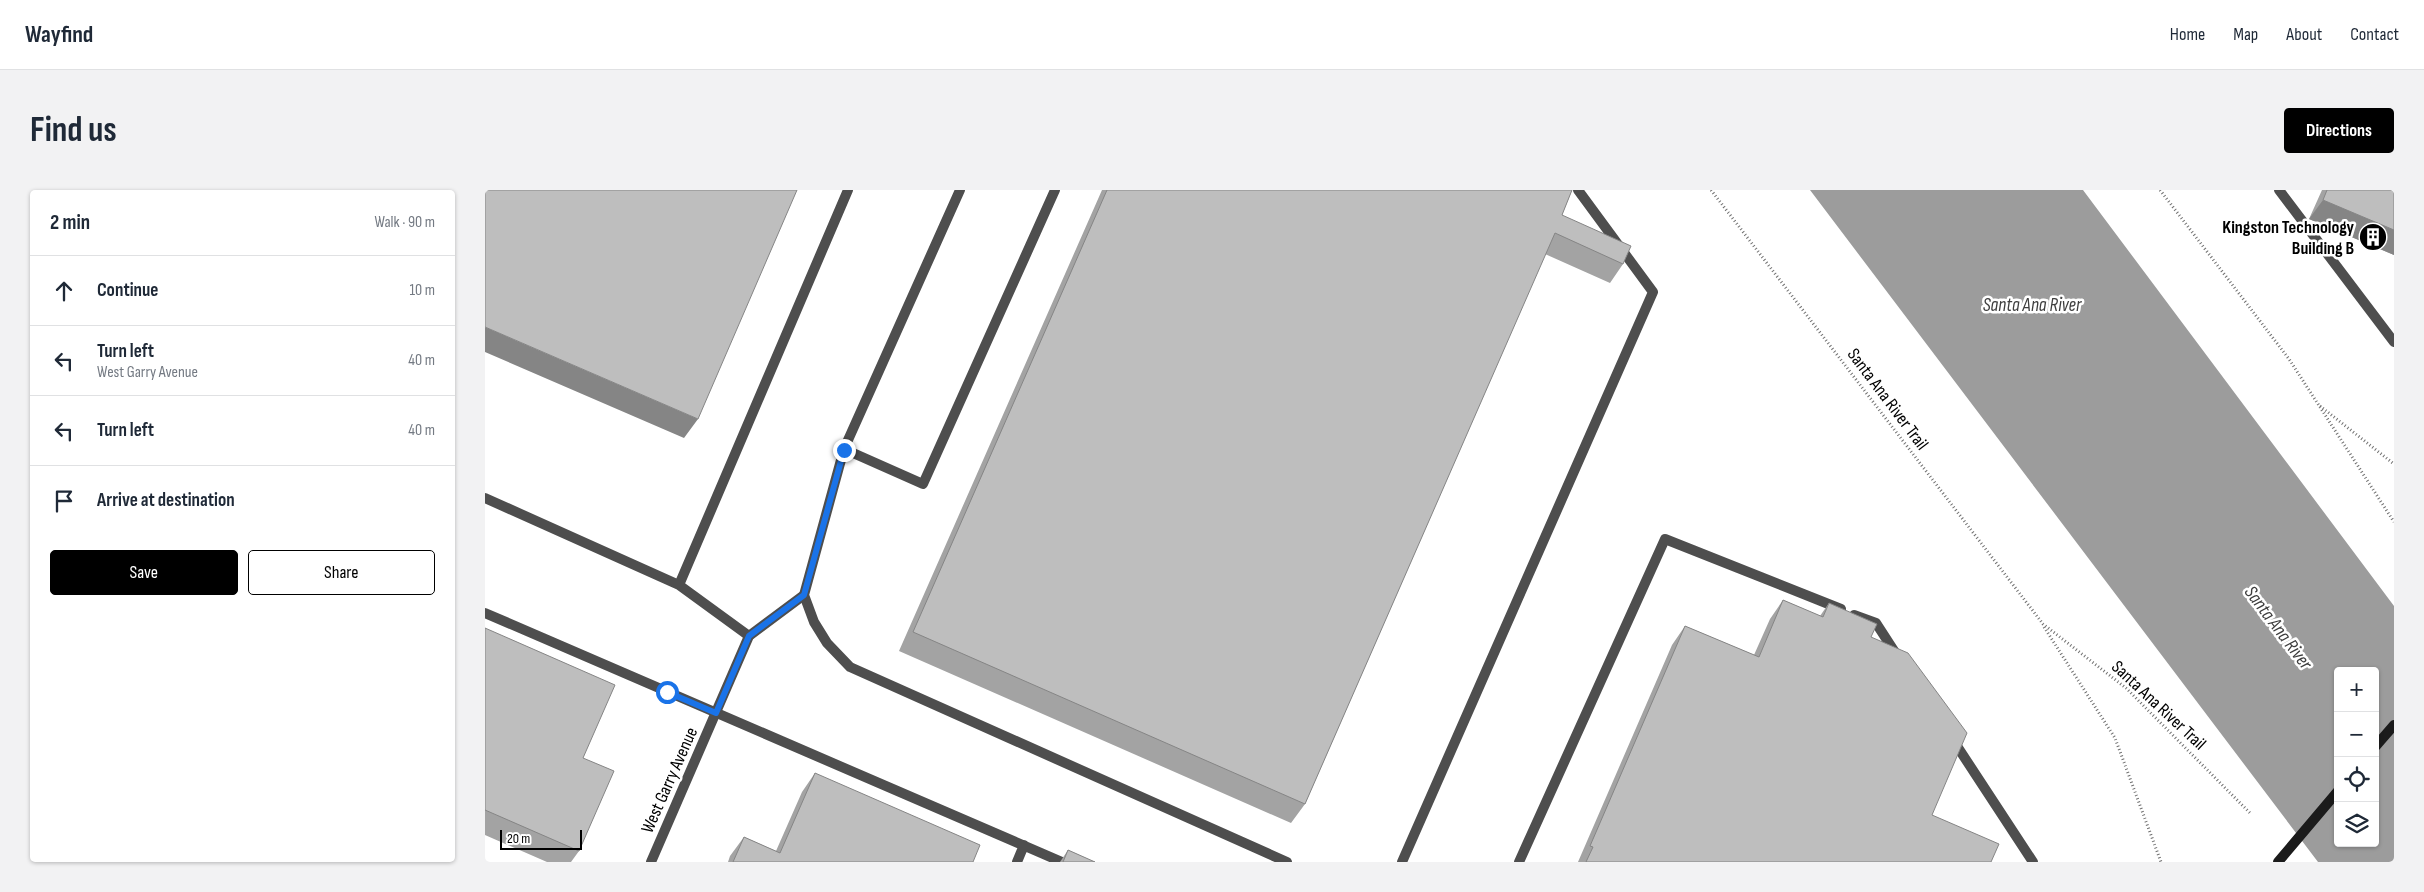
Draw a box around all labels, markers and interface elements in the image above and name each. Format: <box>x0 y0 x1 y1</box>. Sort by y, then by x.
text: Wayfind <box>25 20 93 49</box>
text: Home <box>2170 24 2205 45</box>
text: Map <box>2233 24 2258 45</box>
text: About <box>2286 24 2322 45</box>
text: Contact <box>2350 24 2399 45</box>
button: Directions <box>2284 108 2394 153</box>
text: Find us <box>30 109 117 152</box>
text: 2 min <box>50 210 90 235</box>
text: Walk · 90 m <box>374 213 435 232</box>
place label: Kingston Technology Building B <box>2222 217 2355 259</box>
building icon: Kingston Technology Building B <box>2358 222 2388 252</box>
icon: ahead <box>50 277 78 305</box>
text: Continue <box>97 279 158 302</box>
text: 10 m <box>409 281 435 300</box>
water label: Santa Ana River <box>1983 294 2082 317</box>
text: Turn left <box>97 340 154 363</box>
street label: Santa Ana River Trail <box>1843 344 1933 454</box>
icon: left <box>50 347 78 375</box>
text: 40 m <box>408 351 435 370</box>
text: West Garry Avenue <box>97 363 198 382</box>
icon: left <box>50 417 78 445</box>
text: Turn left <box>97 419 154 442</box>
text: 40 m <box>408 421 435 440</box>
route end <box>833 439 856 462</box>
icon: arrive <box>50 487 78 515</box>
text: Arrive at destination <box>97 489 235 512</box>
button: Save <box>50 550 238 595</box>
button: Share <box>248 550 435 595</box>
water label: Santa Ana River <box>2239 582 2317 675</box>
street label: Santa Ana River Trail <box>2107 656 2210 754</box>
map controls <box>2334 667 2379 847</box>
button: + <box>2334 667 2379 712</box>
route start <box>656 681 679 704</box>
button: − <box>2334 712 2379 757</box>
street label: West Garry Avenue <box>637 724 702 836</box>
button: locate <box>2334 757 2379 802</box>
button: layers <box>2334 802 2379 847</box>
scale bar <box>500 827 583 850</box>
text: 20 m <box>507 830 530 847</box>

